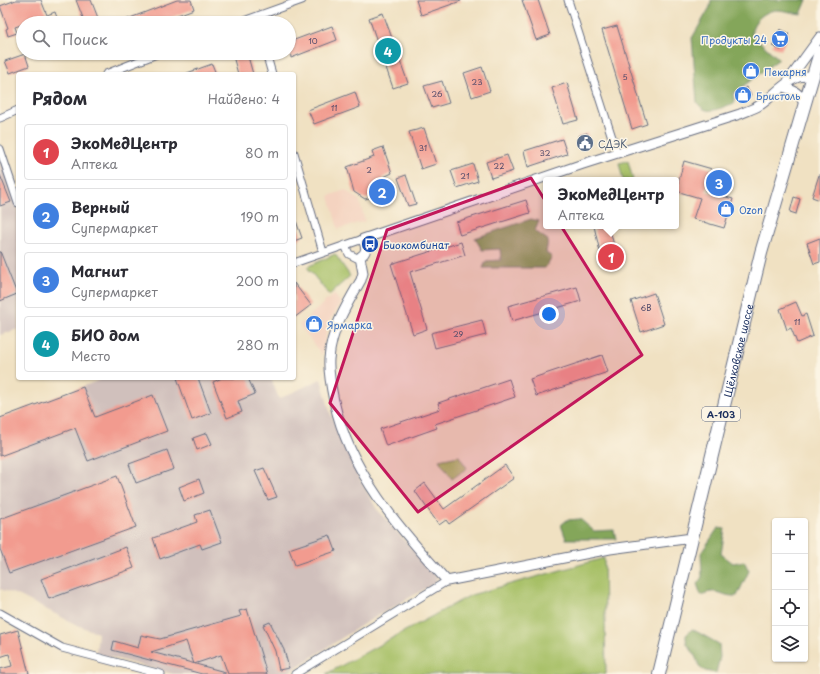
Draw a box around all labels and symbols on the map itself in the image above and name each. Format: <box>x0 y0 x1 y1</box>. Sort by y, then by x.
supermarket icon: Продукты 24 <box>770 29 790 49</box>
place label: Продукты 24 <box>701 32 767 47</box>
house number: 10 <box>308 35 318 47</box>
pin: 4 <box>375 36 401 66</box>
shop icon: Пекарня <box>741 61 761 81</box>
place label: Пекарня <box>764 64 807 79</box>
house number: 5 <box>622 71 628 83</box>
house number: 23 <box>472 76 482 88</box>
shop icon: Бристоль <box>733 85 753 105</box>
house number: 26 <box>432 88 443 100</box>
place label: Бристоль <box>756 88 800 103</box>
house number: 11 <box>331 102 337 114</box>
public building icon: СДЭК <box>575 133 595 153</box>
place label: СДЭК <box>598 136 627 151</box>
house number: 31 <box>419 142 427 154</box>
house number: 32 <box>540 147 551 159</box>
house number: 22 <box>494 160 504 172</box>
house number: 2 <box>366 164 372 176</box>
pin: 3 <box>706 168 732 198</box>
house number: 21 <box>460 170 470 182</box>
pin: 2 <box>369 177 395 207</box>
shop icon: Ozon <box>716 199 736 219</box>
place label: Ozon <box>739 202 763 217</box>
bus stop icon: Биокомбинат <box>360 234 380 254</box>
place label: Биокомбинат <box>383 237 450 252</box>
pin: 1 <box>598 242 624 272</box>
house number: 6В <box>641 302 651 314</box>
street label: Щёлковское шоссе <box>719 302 756 399</box>
your location <box>539 304 559 324</box>
shop icon: Ярмарка <box>304 314 324 334</box>
house number: 11 <box>794 316 800 328</box>
place label: Ярмарка <box>327 317 373 332</box>
house number: 29 <box>453 328 463 340</box>
road number: А-103 <box>702 407 740 421</box>

